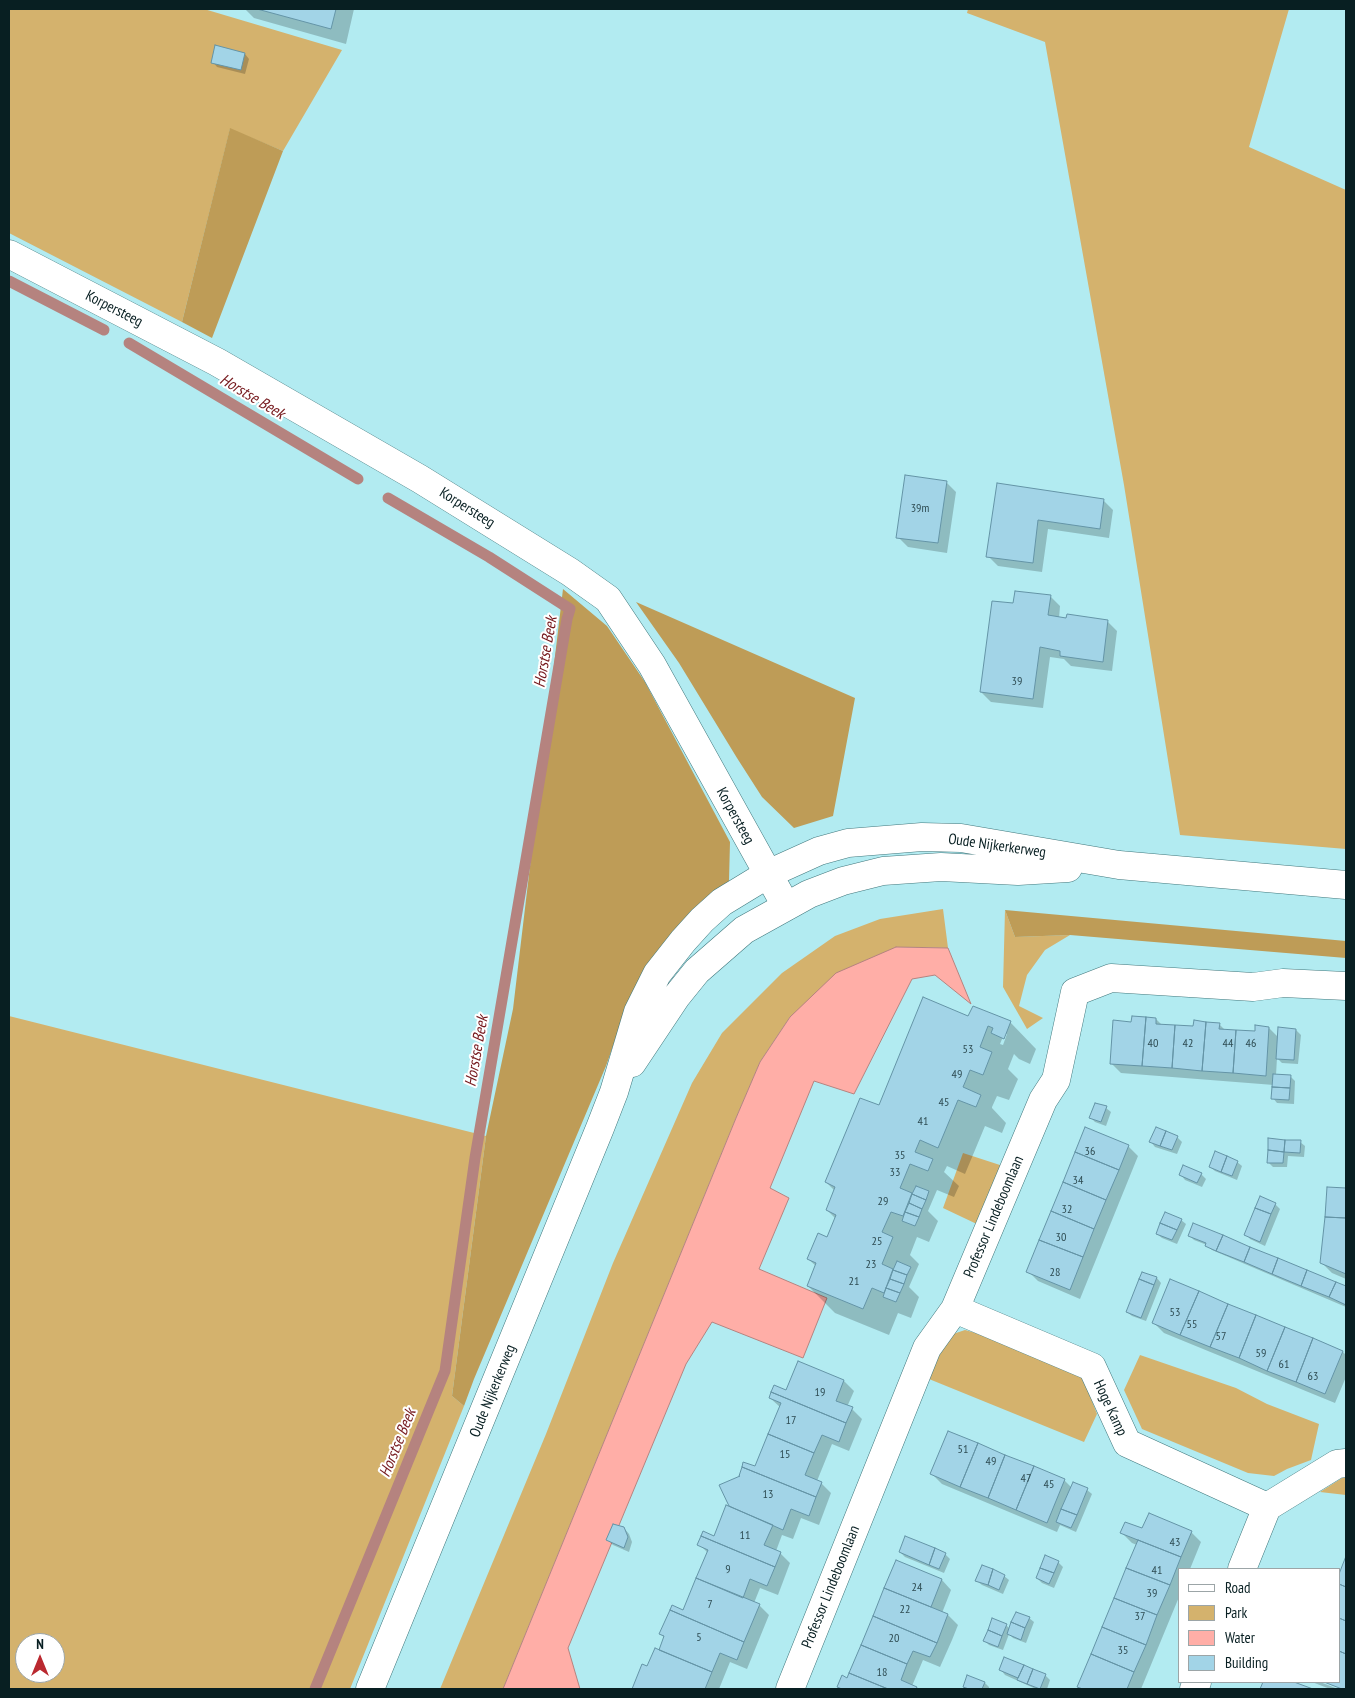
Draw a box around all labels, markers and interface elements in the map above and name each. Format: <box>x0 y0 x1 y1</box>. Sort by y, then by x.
street label: Korpersteeg <box>82 287 146 331</box>
water label: Horstse Beek <box>216 370 288 424</box>
street label: Korpersteeg <box>436 484 498 532</box>
house number: 39m <box>911 502 929 516</box>
water label: Horstse Beek <box>530 615 562 689</box>
house number: 39 <box>1012 675 1022 689</box>
street label: Korpersteeg <box>712 785 758 847</box>
street label: Oude Nijkerkerweg <box>947 830 1047 862</box>
water label: Horstse Beek <box>461 1014 493 1088</box>
house number: 40 <box>1148 1037 1158 1051</box>
house number: 42 <box>1183 1037 1193 1051</box>
house number: 44 <box>1223 1037 1233 1051</box>
house number: 46 <box>1246 1037 1256 1051</box>
house number: 53 <box>963 1043 973 1057</box>
house number: 49 <box>952 1068 962 1082</box>
house number: 45 <box>939 1096 949 1110</box>
house number: 41 <box>918 1115 928 1129</box>
house number: 36 <box>1085 1145 1095 1159</box>
house number: 35 <box>895 1149 905 1163</box>
street label: Professor Lindeboomlaan <box>960 1153 1028 1281</box>
house number: 33 <box>890 1166 900 1180</box>
house number: 34 <box>1073 1174 1083 1188</box>
house number: 29 <box>878 1195 888 1209</box>
house number: 32 <box>1062 1203 1072 1217</box>
house number: 30 <box>1056 1231 1066 1245</box>
house number: 25 <box>872 1235 882 1249</box>
house number: 23 <box>866 1258 876 1272</box>
house number: 28 <box>1050 1266 1060 1280</box>
house number: 21 <box>849 1275 859 1289</box>
house number: 53 <box>1170 1306 1180 1320</box>
house number: 55 <box>1187 1318 1197 1332</box>
house number: 57 <box>1216 1330 1226 1344</box>
street label: Oude Nijkerkerweg <box>466 1342 520 1440</box>
house number: 59 <box>1256 1347 1266 1361</box>
house number: 61 <box>1279 1358 1289 1372</box>
house number: 63 <box>1308 1370 1318 1384</box>
street label: Hoge Kamp <box>1089 1377 1131 1439</box>
house number: 19 <box>815 1386 825 1400</box>
water label: Horstse Beek <box>376 1406 420 1480</box>
house number: 17 <box>786 1414 796 1428</box>
house number: 51 <box>958 1443 968 1457</box>
house number: 15 <box>780 1448 790 1462</box>
house number: 49 <box>986 1455 996 1469</box>
house number: 47 <box>1021 1472 1031 1486</box>
house number: 45 <box>1044 1478 1054 1492</box>
house number: 13 <box>763 1488 773 1502</box>
street label: Professor Lindeboomlaan <box>798 1523 864 1651</box>
house number: 11 <box>740 1529 750 1543</box>
house number: 43 <box>1170 1536 1180 1550</box>
house number: 9 <box>725 1563 731 1577</box>
house number: 41 <box>1152 1564 1162 1578</box>
legend <box>1178 1568 1340 1683</box>
text: Road <box>1225 1578 1251 1597</box>
house number: 24 <box>912 1581 922 1595</box>
house number: 39 <box>1147 1587 1157 1601</box>
house number: 7 <box>707 1598 713 1612</box>
house number: 22 <box>900 1603 910 1617</box>
text: Park <box>1225 1603 1247 1622</box>
house number: 37 <box>1135 1610 1145 1624</box>
text: Water <box>1225 1628 1255 1647</box>
house number: 5 <box>696 1631 702 1645</box>
house number: 20 <box>889 1632 899 1646</box>
north arrow <box>15 1633 65 1683</box>
text: N <box>36 1635 44 1653</box>
house number: 35 <box>1118 1644 1128 1658</box>
text: Building <box>1225 1653 1268 1672</box>
house number: 18 <box>877 1666 887 1680</box>

